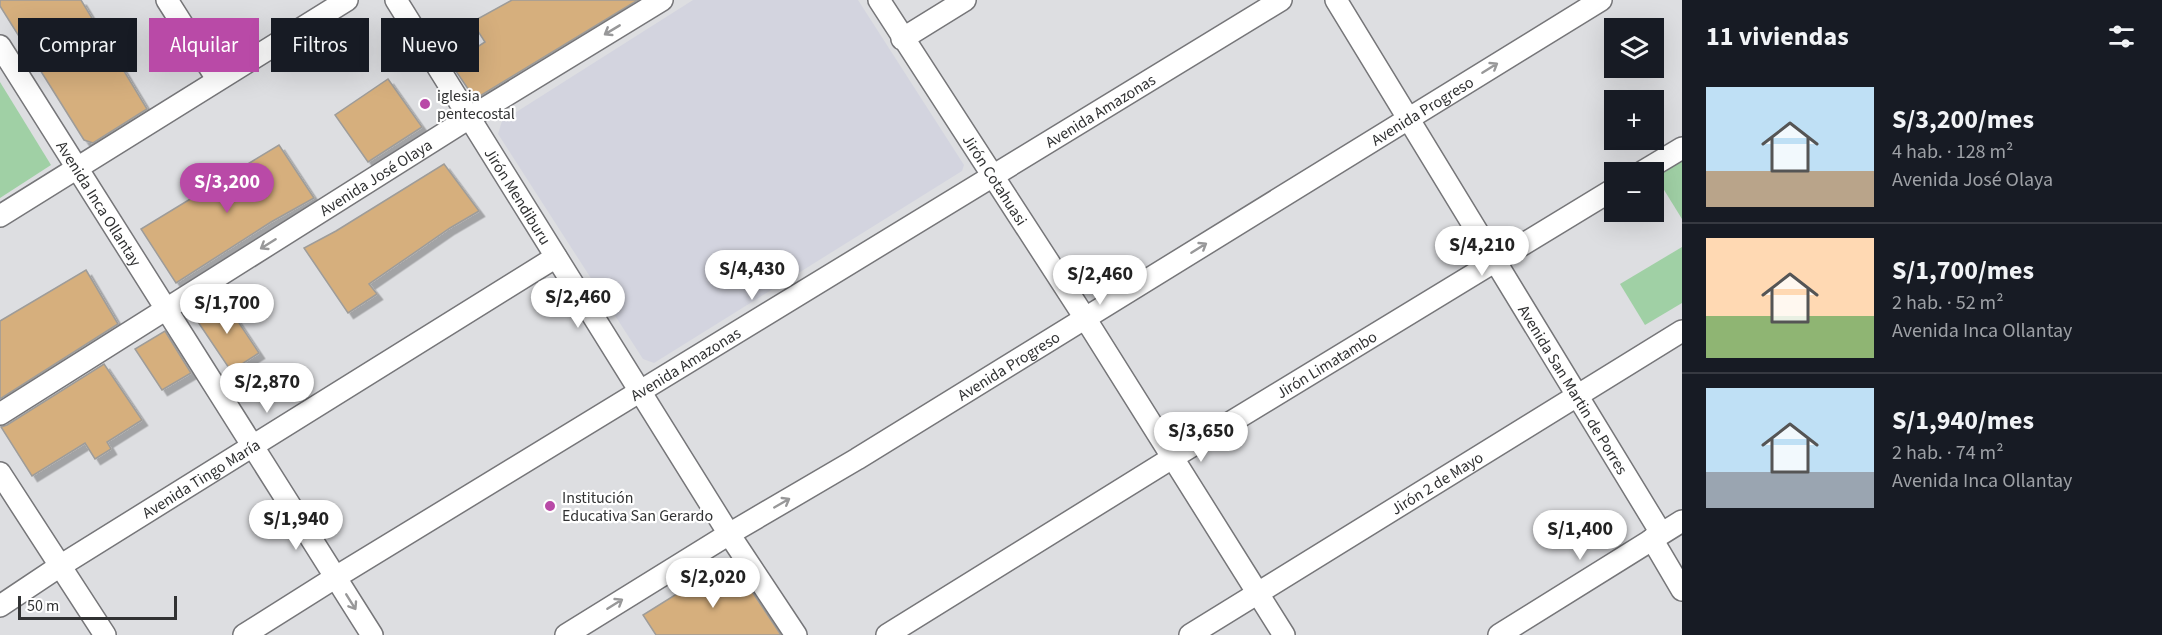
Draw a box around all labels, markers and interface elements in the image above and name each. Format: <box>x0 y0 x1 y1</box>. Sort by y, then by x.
chip: Comprar <box>18 18 137 72</box>
chip: Alquilar <box>149 18 259 72</box>
chip: Filtros <box>271 18 369 72</box>
chip: Nuevo <box>381 18 479 72</box>
map controls <box>1604 18 1664 222</box>
button: layers <box>1604 18 1664 78</box>
text: 11 viviendas <box>1706 18 1849 55</box>
icon: filters <box>2105 20 2138 53</box>
one-way arrow <box>604 25 621 37</box>
one-way arrow <box>1481 62 1498 74</box>
street label: Avenida Amazonas <box>1041 69 1160 153</box>
street label: Avenida Progreso <box>1367 71 1478 151</box>
place label: iglesia pentecostal <box>437 85 515 125</box>
button: + <box>1604 90 1664 150</box>
marker: iglesia pentecostal <box>418 97 432 111</box>
text: S/3,200/mes <box>1892 101 2034 138</box>
icon: home <box>1754 111 1826 183</box>
street label: Jirón Cotahuasi <box>957 130 1032 230</box>
street label: Avenida José Olaya <box>316 134 436 222</box>
street label: Avenida Inca Ollantay <box>51 137 147 271</box>
text: 4 hab. · 128 m² <box>1892 138 2013 166</box>
street label: Jirón Mendiburu <box>479 144 556 249</box>
button: − <box>1604 162 1664 222</box>
pin: S/3,200 <box>172 163 282 214</box>
text: Avenida José Olaya <box>1892 166 2053 194</box>
text: S/3,200 <box>194 168 260 196</box>
pin: S/4,210 <box>1427 226 1537 277</box>
text: S/4,210 <box>1449 231 1515 259</box>
one-way arrow <box>260 238 277 250</box>
one-way arrow <box>1190 242 1207 254</box>
pin: S/4,430 <box>697 250 807 301</box>
text: S/1,700/mes <box>1892 252 2034 289</box>
text: S/4,430 <box>719 255 785 283</box>
pin: S/2,460 <box>1045 255 1155 306</box>
text: S/2,460 <box>1067 260 1133 288</box>
icon: home <box>1754 262 1826 334</box>
pin: S/2,460 <box>523 278 633 329</box>
text: S/2,460 <box>545 283 611 311</box>
pin: S/1,700 <box>172 284 282 335</box>
text: S/1,700 <box>194 289 260 317</box>
text: 2 hab. · 52 m² <box>1892 289 2004 317</box>
street label: Avenida San Martin de Porres <box>1512 301 1633 479</box>
text: Avenida Inca Ollantay <box>1892 317 2072 345</box>
street label: Avenida Amazonas <box>626 322 745 407</box>
street label: Avenida Progreso <box>953 326 1064 406</box>
street label: Jirón Limatambo <box>1272 326 1381 404</box>
pin: S/2,870 <box>212 363 322 414</box>
text: S/2,870 <box>234 368 300 396</box>
text: S/1,940/mes <box>1892 402 2034 439</box>
pin: S/3,650 <box>1146 412 1256 463</box>
icon: home <box>1754 412 1826 484</box>
text: S/3,650 <box>1168 417 1234 445</box>
street label: Avenida Tingo María <box>138 434 264 524</box>
text: 2 hab. · 74 m² <box>1892 439 2004 467</box>
street label: Jirón 2 de Mayo <box>1387 447 1488 520</box>
text: Avenida Inca Ollantay <box>1892 467 2072 495</box>
place label: Institución Educativa San Gerardo <box>562 487 713 527</box>
one-way arrow <box>773 496 790 508</box>
marker: Institución Educativa San Gerardo <box>543 499 557 513</box>
pin: S/1,940 <box>241 500 351 551</box>
text: S/1,940 <box>263 505 329 533</box>
pin: S/1,400 <box>1525 510 1635 561</box>
text: S/1,400 <box>1547 515 1613 543</box>
pin: S/2,020 <box>658 558 768 609</box>
text: S/2,020 <box>680 563 746 591</box>
scale bar <box>18 593 177 620</box>
one-way arrow <box>345 594 358 611</box>
text: 50 m <box>27 595 59 617</box>
one-way arrow <box>606 598 623 610</box>

